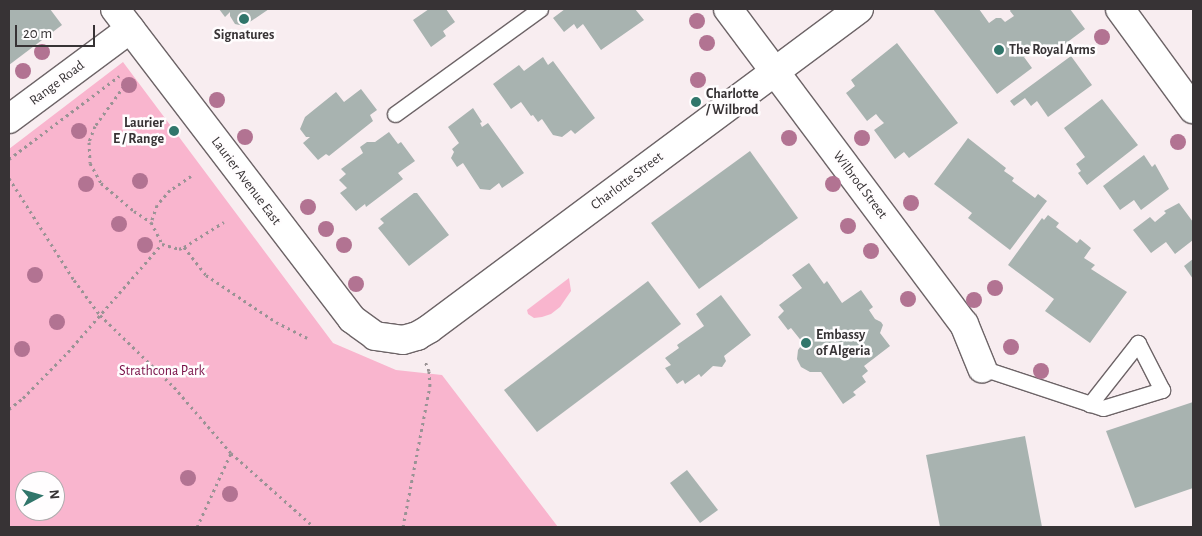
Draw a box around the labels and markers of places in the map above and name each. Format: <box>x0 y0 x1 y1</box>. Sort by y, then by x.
marker: Signatures <box>238 13 250 25</box>
place label: Signatures <box>214 27 274 43</box>
place label: The Royal Arms <box>1009 42 1095 58</box>
marker: The Royal Arms <box>993 44 1005 56</box>
place label: Charlotte / Wilbrod <box>706 86 759 118</box>
marker: Charlotte / Wilbrod <box>690 96 702 108</box>
place label: Laurier E / Range <box>113 115 164 148</box>
marker: Laurier E / Range <box>168 125 180 137</box>
place label: Embassy of Algeria <box>816 327 870 360</box>
marker: Embassy of Algeria <box>800 337 812 349</box>

